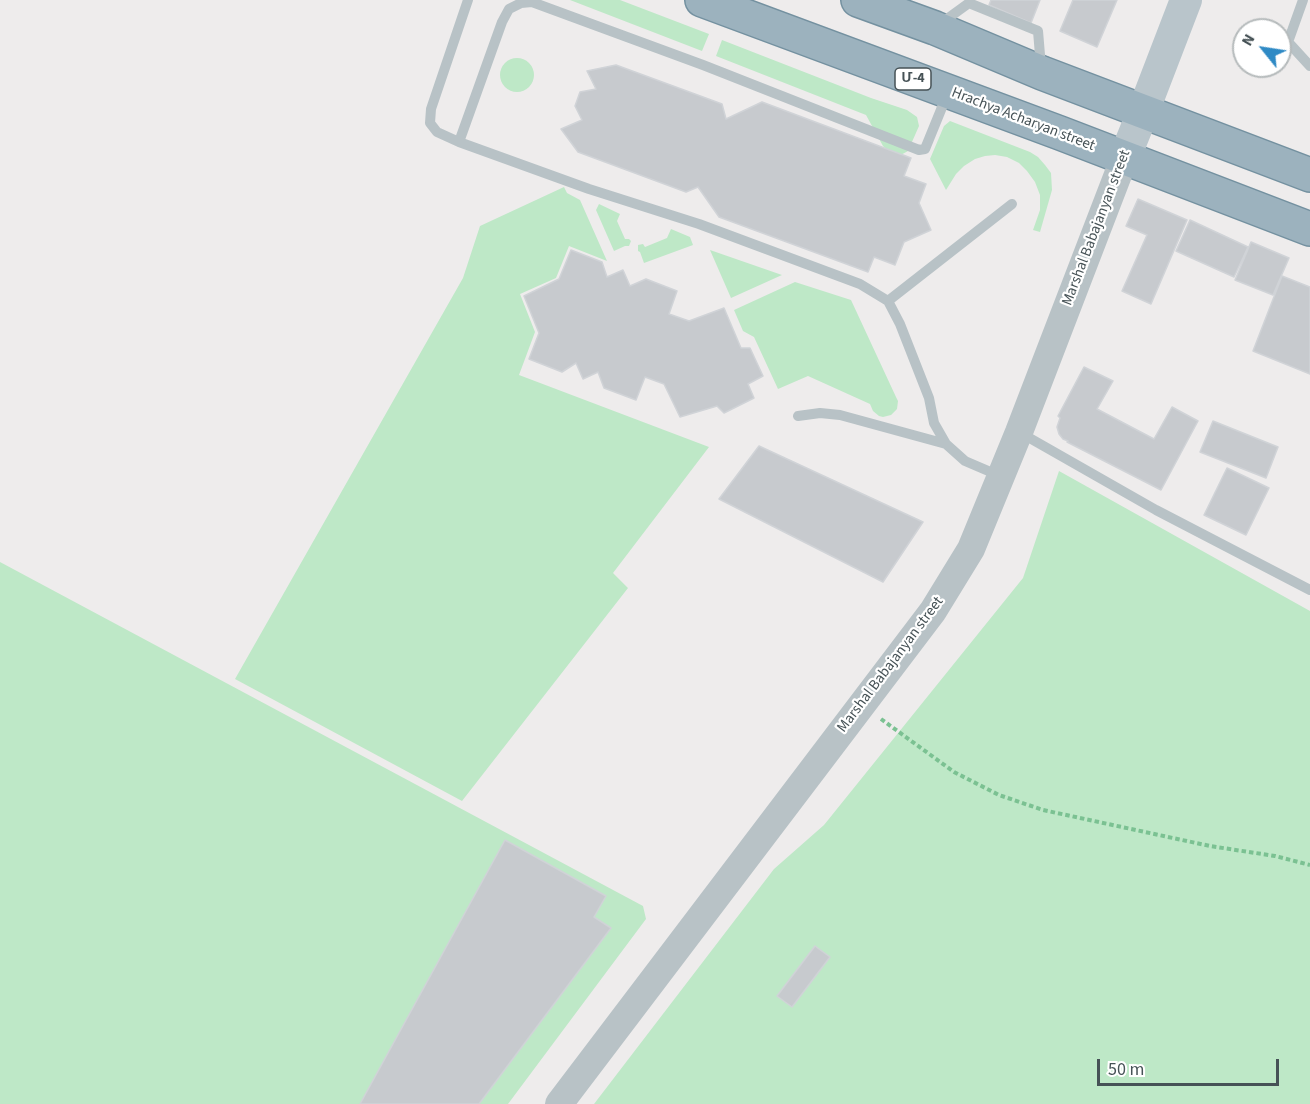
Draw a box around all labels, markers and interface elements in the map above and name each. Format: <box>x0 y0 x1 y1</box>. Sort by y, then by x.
north arrow <box>1232 18 1292 78</box>
text: N <box>1236 30 1260 50</box>
road number: Մ-4 <box>895 68 931 90</box>
street label: Hrachya Acharyan street <box>949 84 1097 156</box>
street label: Marshal Babajanyan street <box>1059 148 1135 308</box>
street label: Marshal Babajanyan street <box>834 594 948 736</box>
scale bar <box>1100 1047 1282 1085</box>
text: 50 m <box>1108 1057 1144 1082</box>

